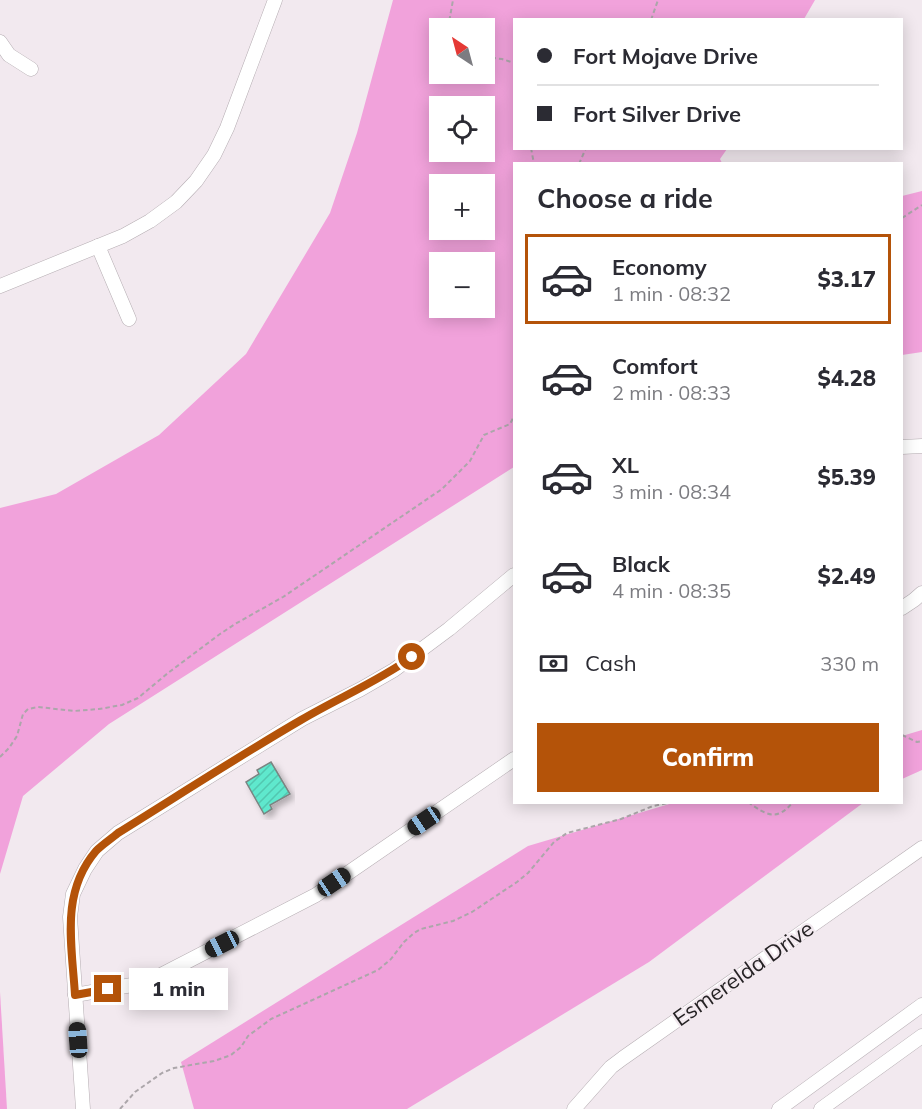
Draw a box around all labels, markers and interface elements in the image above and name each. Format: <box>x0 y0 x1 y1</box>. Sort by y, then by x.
north arrow <box>429 18 495 84</box>
map controls <box>429 18 495 318</box>
text: Fort Mojave Drive <box>573 42 758 70</box>
button: locate <box>429 96 495 162</box>
text: Fort Silver Drive <box>573 100 741 128</box>
button: + <box>429 174 495 240</box>
text: Choose a ride <box>537 181 713 215</box>
button: − <box>429 252 495 318</box>
icon: car <box>540 252 594 306</box>
text: Economy <box>612 253 707 281</box>
text: $3.17 <box>817 265 876 293</box>
text: 1 min · 08:32 <box>612 281 731 306</box>
icon: car <box>540 351 594 405</box>
text: Comfort <box>612 352 698 380</box>
text: $4.28 <box>817 364 876 392</box>
text: 2 min · 08:33 <box>612 380 731 405</box>
icon: car <box>540 450 594 504</box>
text: XL <box>612 451 639 479</box>
text: $5.39 <box>817 463 876 491</box>
text: 3 min · 08:34 <box>612 479 731 504</box>
icon: car <box>540 549 594 603</box>
text: Black <box>612 550 670 578</box>
text: $2.49 <box>817 562 876 590</box>
text: 4 min · 08:35 <box>612 578 731 603</box>
route start <box>398 643 425 670</box>
icon: cash <box>537 647 570 680</box>
text: Cash <box>585 649 637 677</box>
text: 330 m <box>820 651 879 676</box>
button: Confirm <box>537 723 879 792</box>
car <box>404 803 444 839</box>
car <box>314 864 354 900</box>
street label: Esmerelda Drive <box>667 914 819 1032</box>
car <box>202 928 242 960</box>
callout: 1 min <box>129 968 228 1010</box>
route end <box>94 975 121 1002</box>
text: 1 min <box>152 976 205 1001</box>
car <box>68 1021 88 1059</box>

